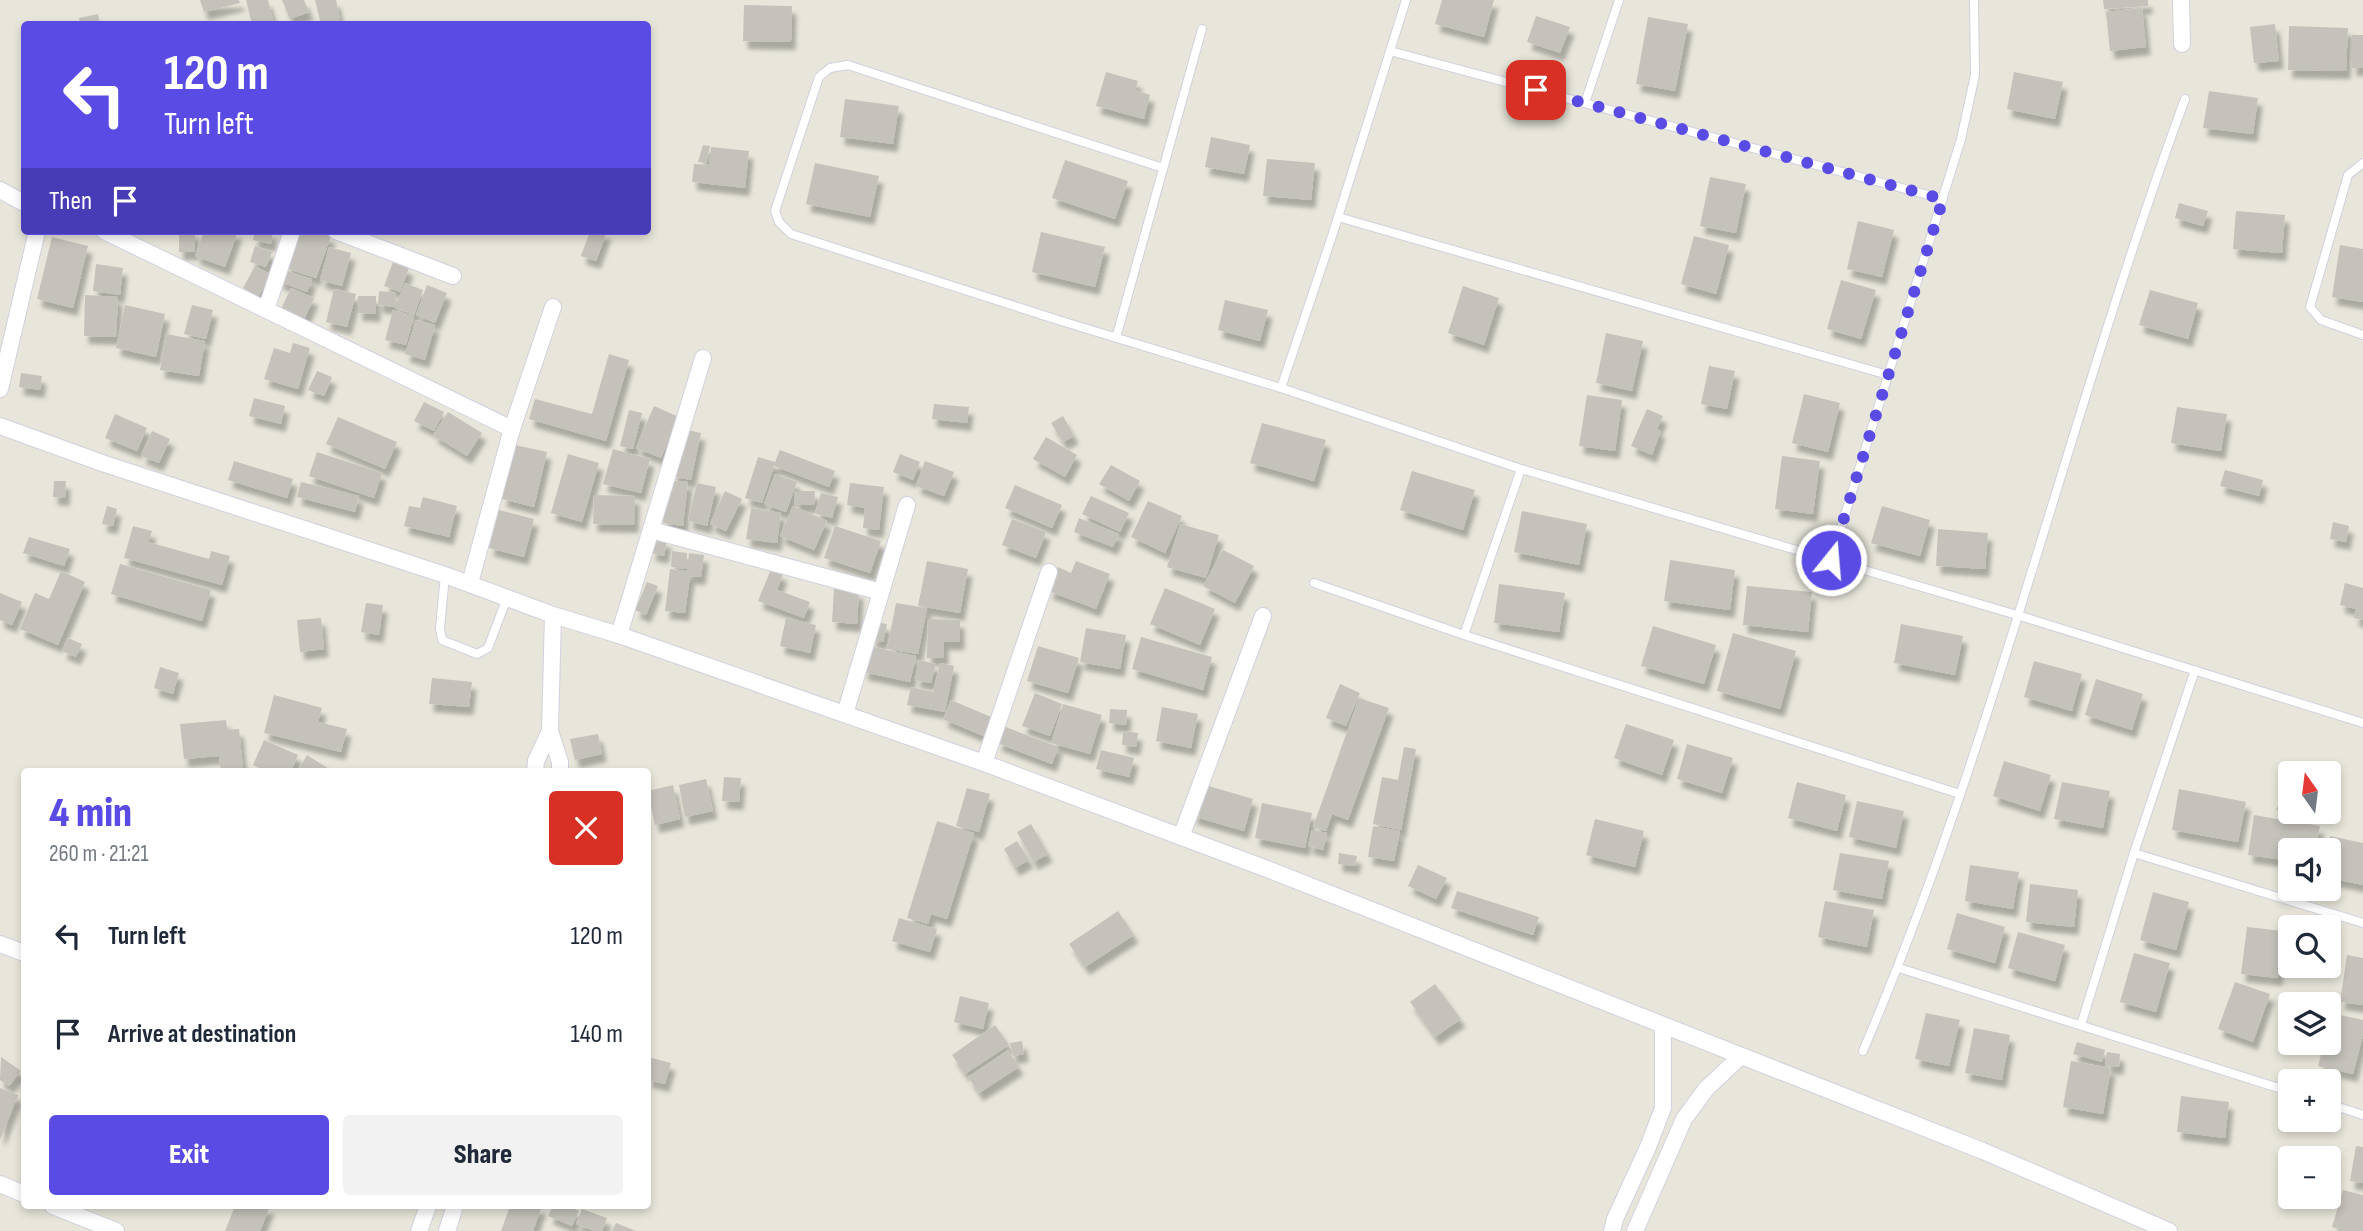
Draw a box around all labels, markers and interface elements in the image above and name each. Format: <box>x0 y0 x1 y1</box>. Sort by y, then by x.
text: 120 m <box>164 45 269 104</box>
icon: left <box>49 49 140 140</box>
pin <box>1506 60 1566 120</box>
icon: arrive <box>1517 71 1555 109</box>
text: Turn left <box>164 105 254 144</box>
icon: arrive <box>106 182 144 220</box>
text: Then <box>49 186 92 217</box>
position arrow <box>1794 523 1868 597</box>
north arrow <box>2278 761 2342 824</box>
map controls <box>2278 761 2341 1209</box>
text: 4 min <box>49 788 132 839</box>
button: close <box>549 791 623 865</box>
button: sound <box>2278 838 2341 901</box>
text: 260 m · 21:21 <box>49 840 149 868</box>
button: search <box>2278 915 2341 978</box>
icon: left <box>49 917 87 955</box>
text: Turn left <box>108 921 186 952</box>
text: 120 m <box>570 921 623 952</box>
button: layers <box>2278 992 2341 1055</box>
icon: arrive <box>49 1015 87 1053</box>
text: Arrive at destination <box>108 1019 296 1050</box>
text: 140 m <box>571 1019 623 1050</box>
button: + <box>2278 1069 2341 1132</box>
button: Exit <box>49 1115 329 1195</box>
button: Share <box>343 1115 623 1195</box>
button: − <box>2278 1146 2341 1209</box>

